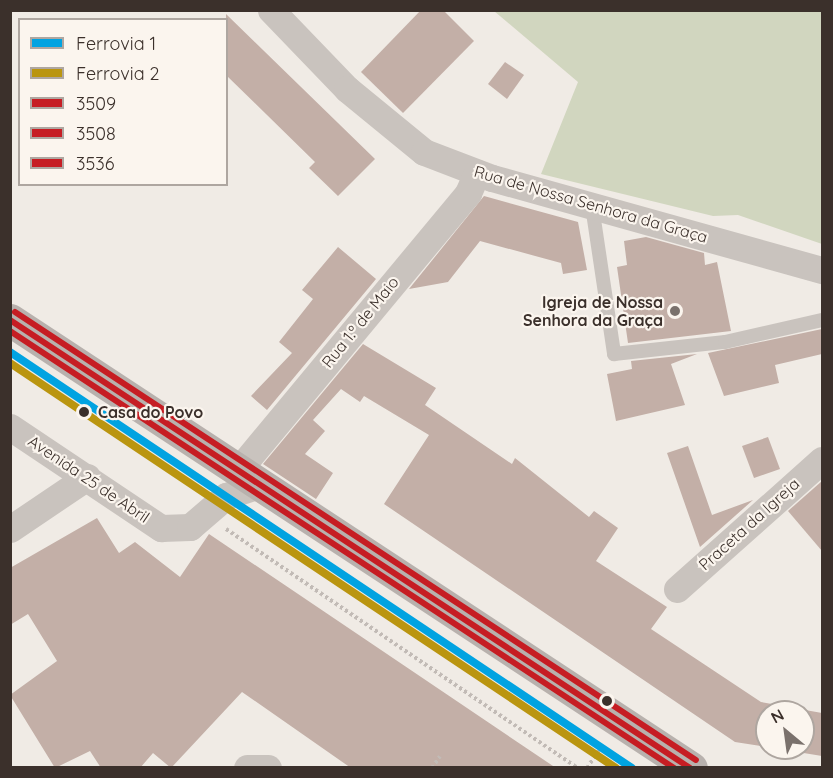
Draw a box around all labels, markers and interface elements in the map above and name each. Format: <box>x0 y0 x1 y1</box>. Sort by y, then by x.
legend <box>18 18 228 186</box>
text: Ferrovia 1 <box>76 32 156 55</box>
text: Ferrovia 2 <box>76 62 160 85</box>
text: 3509 <box>76 92 116 115</box>
text: 3508 <box>76 122 116 145</box>
text: 3536 <box>76 152 114 175</box>
street label: Rua de Nossa Senhora da Graça <box>472 161 710 247</box>
street label: Rua 1.º de Maio <box>317 273 403 371</box>
place label: Igreja de Nossa Senhora da Graça <box>523 292 663 330</box>
marker: Igreja de Nossa Senhora da Graça <box>668 304 682 318</box>
place label: Casa do Povo <box>98 402 203 422</box>
marker: Casa do Povo <box>75 403 93 421</box>
street label: Avenida 25 de Abril <box>25 431 153 527</box>
street label: Praceta da Igreja <box>695 474 803 574</box>
unlabelled marker <box>601 695 613 707</box>
north arrow <box>755 700 815 760</box>
text: N <box>767 704 787 728</box>

